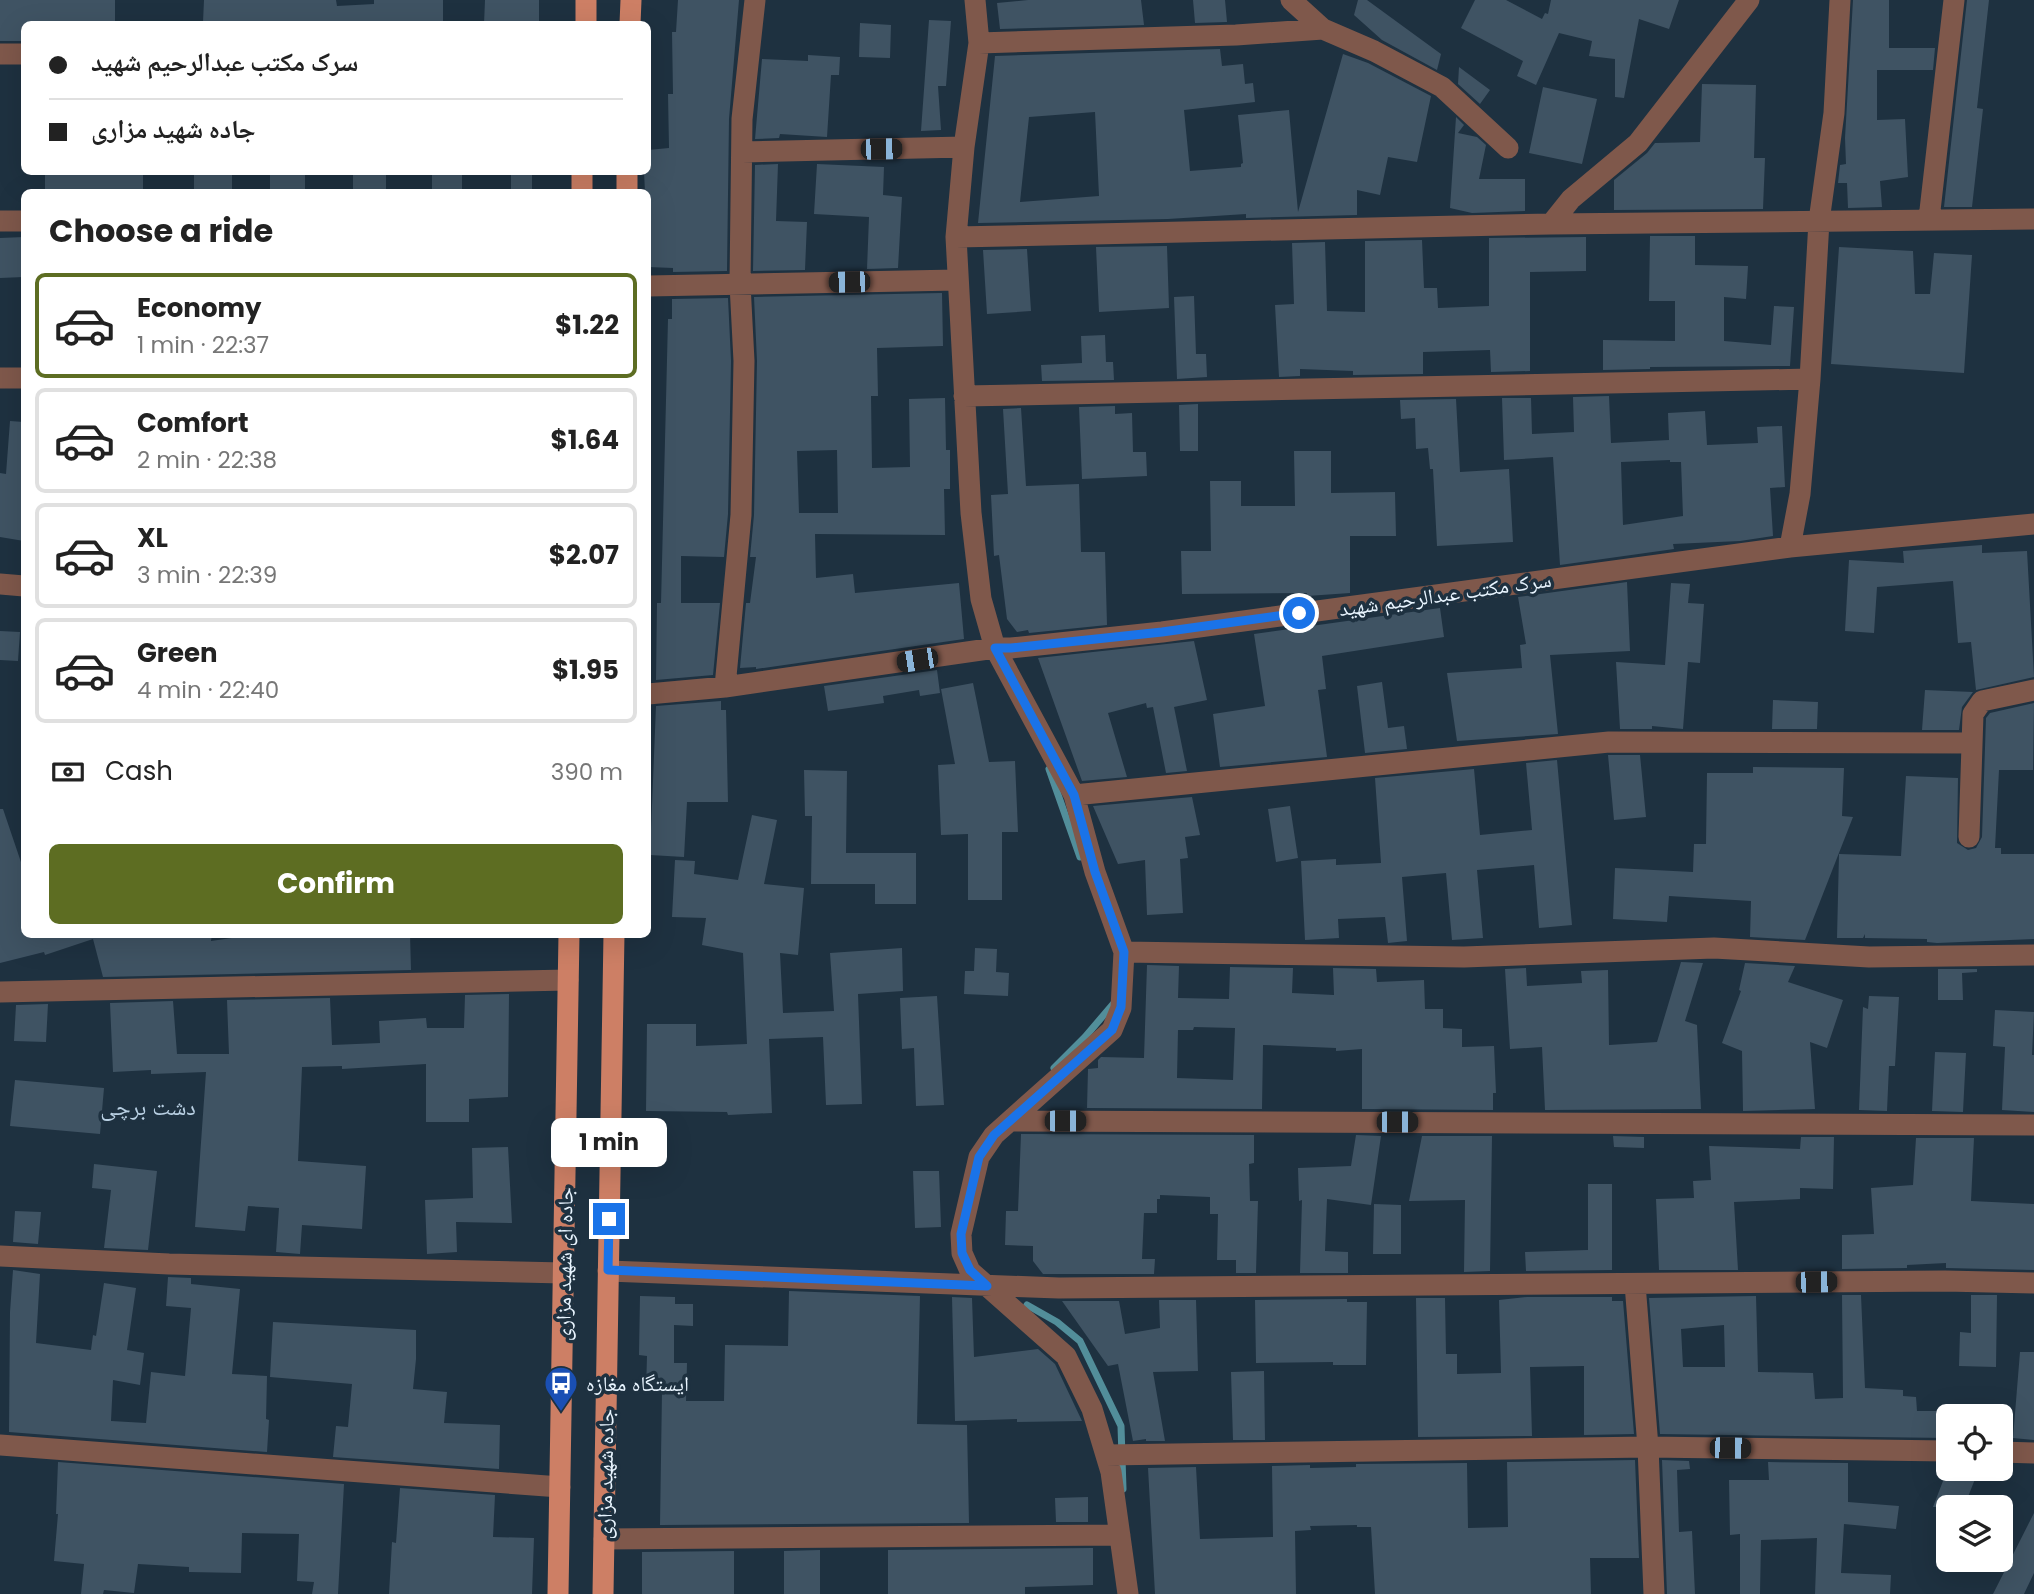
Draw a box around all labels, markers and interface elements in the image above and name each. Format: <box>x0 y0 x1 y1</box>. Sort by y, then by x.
text: سرک مکتب عبدالرحیم شهید <box>91 44 358 80</box>
text: جاده شهید مزاری <box>91 111 256 147</box>
car <box>860 138 903 160</box>
text: Choose a ride <box>49 208 273 253</box>
car <box>828 271 871 293</box>
text: Economy <box>137 290 261 326</box>
icon: car <box>53 294 116 357</box>
text: $1.22 <box>555 307 619 343</box>
text: 1 min · 22:37 <box>137 329 269 361</box>
text: Comfort <box>137 405 249 441</box>
icon: car <box>53 409 116 472</box>
text: $1.64 <box>551 422 619 458</box>
text: 2 min · 22:38 <box>137 444 277 476</box>
text: XL <box>137 520 168 556</box>
icon: car <box>53 524 116 587</box>
text: $2.07 <box>549 537 619 573</box>
text: 3 min · 22:39 <box>137 559 277 591</box>
street label: سرک مکتب عبدالرحیم شهید <box>1337 565 1553 623</box>
route start <box>1283 597 1315 629</box>
text: Green <box>137 635 218 671</box>
icon: car <box>53 639 116 702</box>
car <box>895 646 940 674</box>
text: $1.95 <box>552 652 619 688</box>
text: 4 min · 22:40 <box>137 674 279 706</box>
icon: cash <box>49 753 87 791</box>
text: Cash <box>105 753 173 789</box>
text: 390 m <box>551 756 623 788</box>
button: Confirm <box>49 844 623 924</box>
district label: دشت برچی <box>100 1091 196 1123</box>
car <box>1045 1111 1087 1132</box>
car <box>1377 1112 1419 1133</box>
callout: 1 min <box>551 1118 667 1166</box>
text: 1 min <box>579 1126 639 1158</box>
street label: جاده ای شهید مزاری <box>548 1187 580 1341</box>
route end <box>593 1203 625 1235</box>
car <box>1795 1271 1838 1293</box>
bus stop icon: ایستگاه مغازه <box>542 1364 580 1413</box>
place label: ایستگاه مغازه <box>586 1369 689 1398</box>
map controls <box>1936 1404 2013 1572</box>
button: locate <box>1936 1404 2013 1481</box>
street label: جاده شهید مزاری <box>589 1408 621 1540</box>
car <box>1709 1437 1752 1459</box>
button: layers <box>1936 1495 2013 1572</box>

